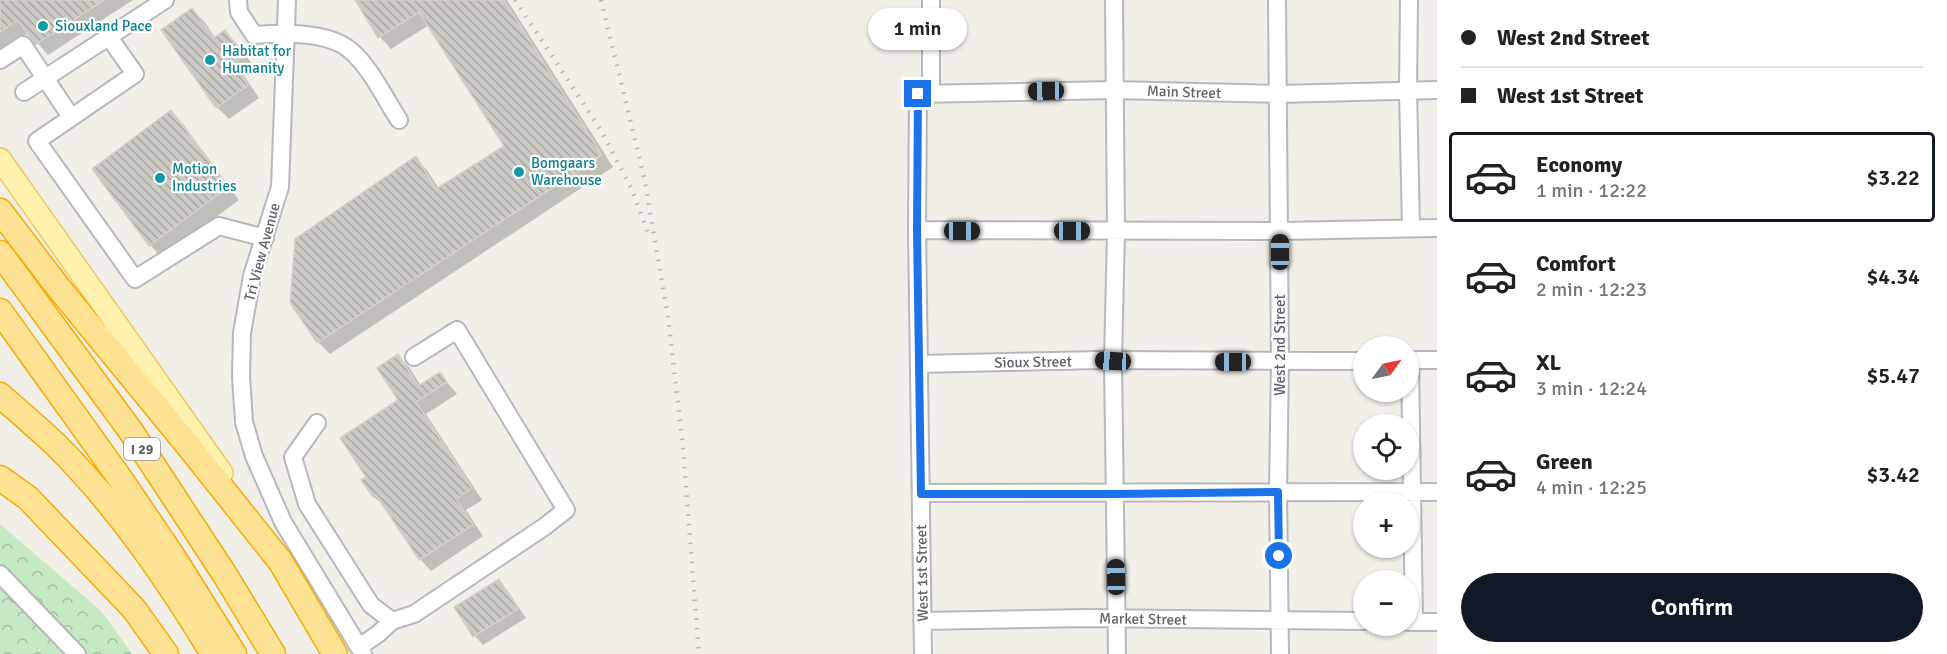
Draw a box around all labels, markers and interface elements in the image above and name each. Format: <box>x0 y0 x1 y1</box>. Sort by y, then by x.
callout: 1 min <box>868 7 968 49</box>
text: 1 min <box>894 16 941 41</box>
place label: Siouxland Pace <box>55 17 152 35</box>
marker: Siouxland Pace <box>36 19 50 33</box>
text: West 2nd Street <box>1497 24 1649 51</box>
place label: Habitat for Humanity <box>222 42 292 77</box>
marker: Habitat for Humanity <box>203 53 217 67</box>
route end <box>904 80 931 107</box>
car <box>1028 82 1064 100</box>
street label: Main Street <box>1147 82 1221 102</box>
text: West 1st Street <box>1497 82 1644 109</box>
icon: car <box>1464 150 1518 204</box>
text: Economy <box>1536 151 1622 178</box>
place label: Bomgaars Warehouse <box>531 154 602 189</box>
place label: Motion Industries <box>172 160 237 195</box>
text: $3.22 <box>1866 164 1920 191</box>
marker: Bomgaars Warehouse <box>512 165 526 179</box>
marker: Motion Industries <box>153 171 167 185</box>
text: 1 min · 12:22 <box>1536 178 1647 203</box>
street label: Tri View Avenue <box>240 201 284 303</box>
car <box>944 222 980 240</box>
car <box>1054 222 1090 240</box>
car <box>1271 234 1289 270</box>
icon: car <box>1464 249 1518 303</box>
text: Comfort <box>1536 250 1616 277</box>
text: $4.34 <box>1866 263 1920 290</box>
text: 2 min · 12:23 <box>1536 277 1647 302</box>
street label: West 2nd Street <box>1271 294 1289 396</box>
north arrow <box>1353 336 1419 402</box>
map controls <box>1353 336 1419 636</box>
icon: car <box>1464 348 1518 402</box>
text: XL <box>1536 349 1561 376</box>
car <box>1095 351 1131 371</box>
street label: Sioux Street <box>994 352 1072 372</box>
car <box>1215 353 1251 371</box>
text: $5.47 <box>1866 362 1920 389</box>
text: 3 min · 12:24 <box>1536 376 1647 401</box>
button: locate <box>1353 414 1419 480</box>
road number: I 29 <box>124 438 160 460</box>
icon: car <box>1464 447 1518 501</box>
text: Green <box>1536 448 1593 475</box>
text: $3.42 <box>1866 461 1920 488</box>
text: 4 min · 12:25 <box>1536 475 1647 500</box>
button: + <box>1353 492 1419 558</box>
street label: West 1st Street <box>912 524 932 622</box>
route start <box>1265 542 1292 569</box>
car <box>1107 559 1125 595</box>
button: − <box>1353 570 1419 636</box>
button: Confirm <box>1461 573 1923 642</box>
street label: Market Street <box>1099 609 1187 629</box>

